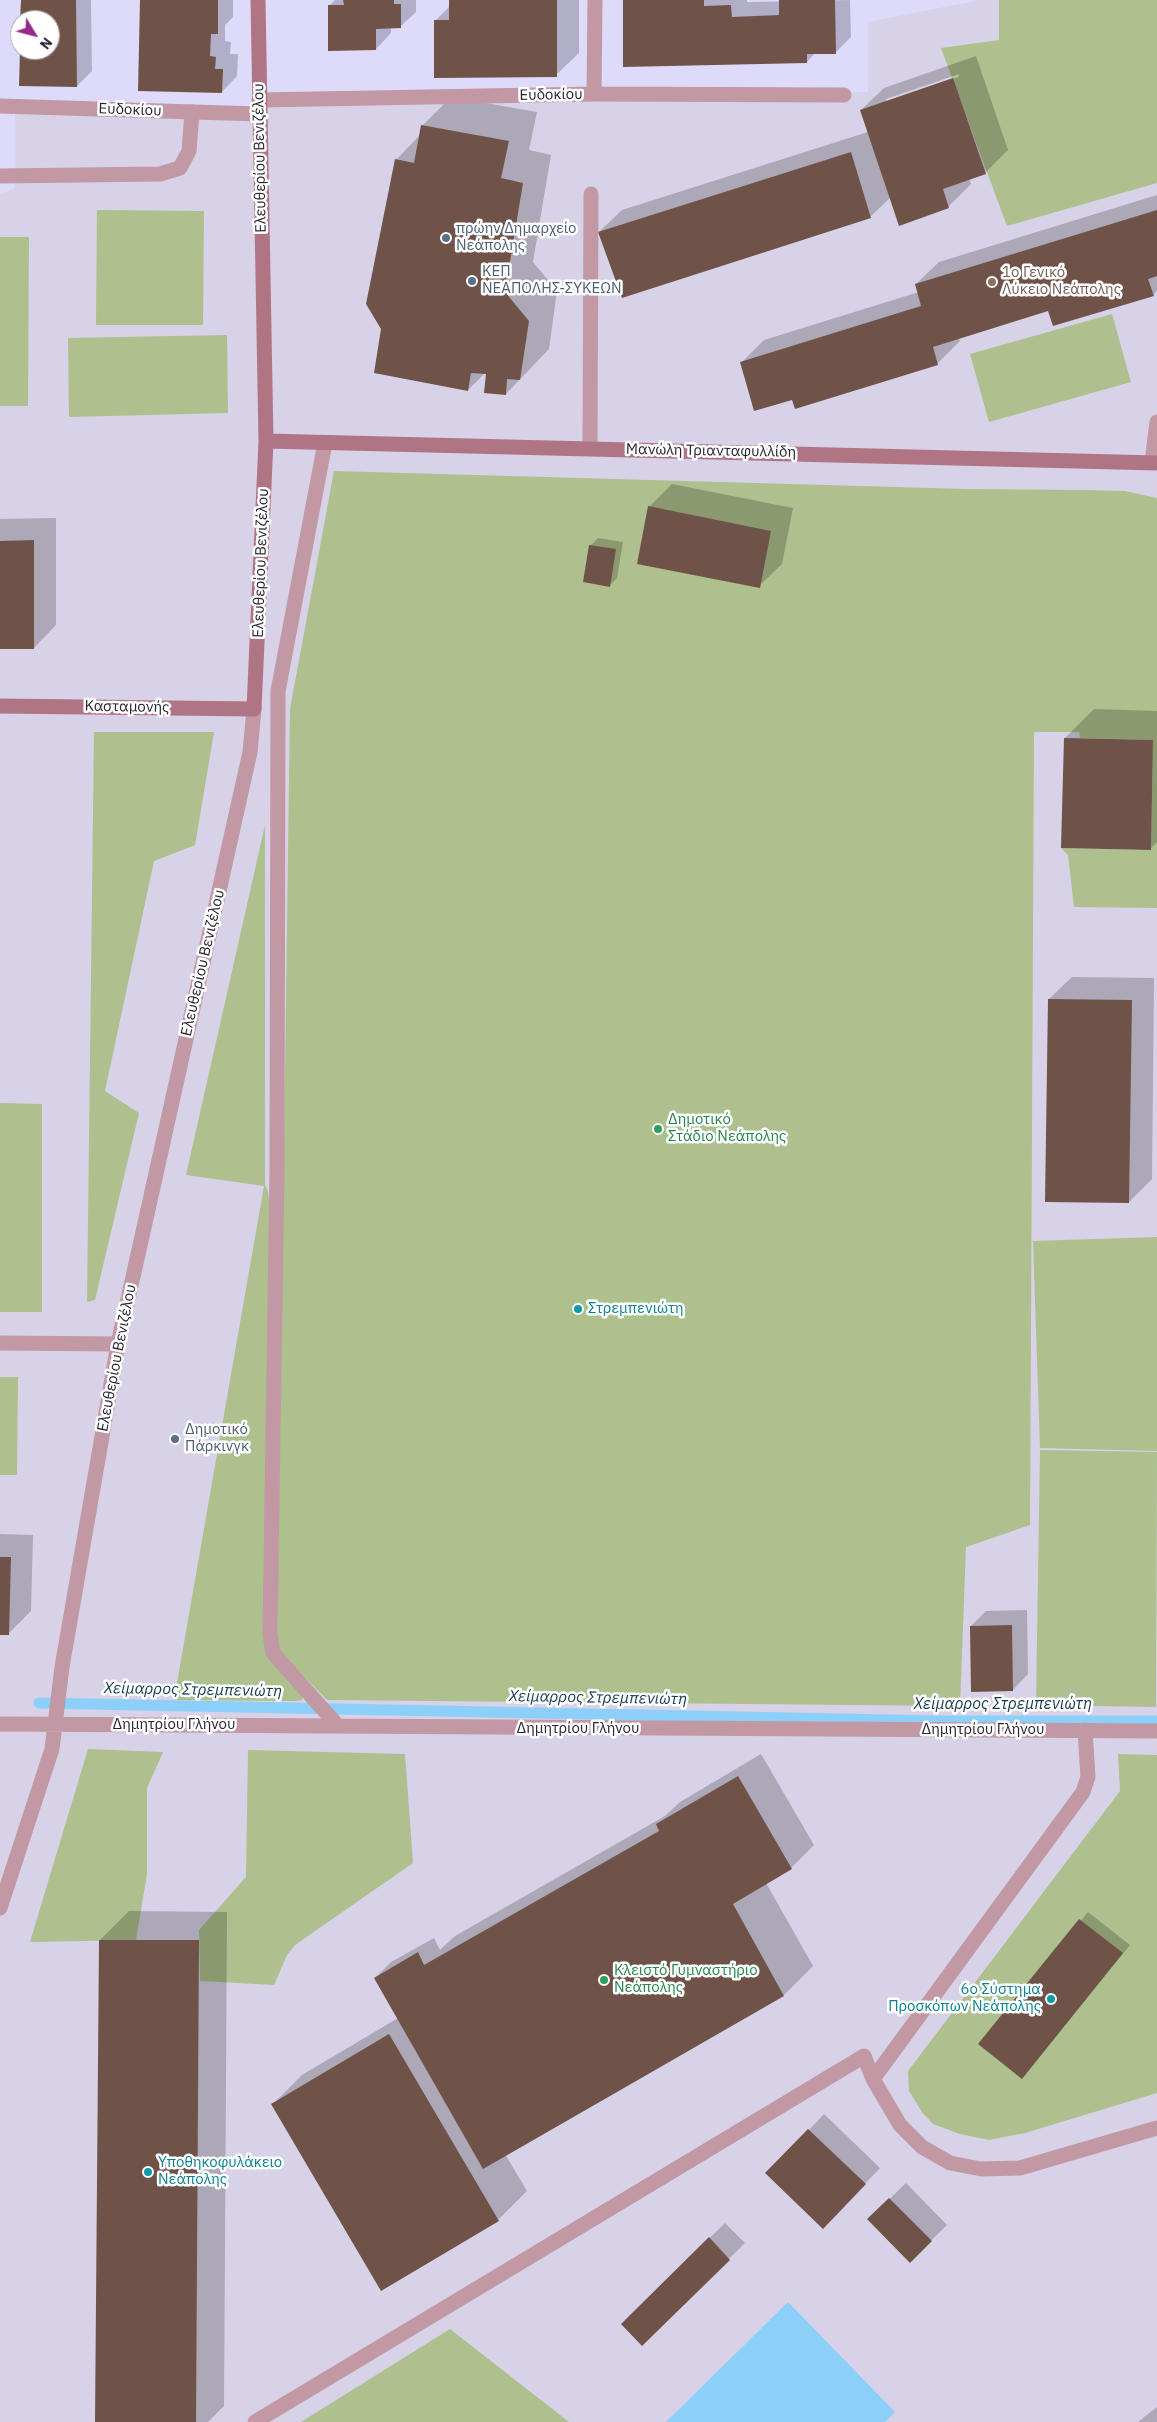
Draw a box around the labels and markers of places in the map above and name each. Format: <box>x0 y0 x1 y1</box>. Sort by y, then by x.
place label: πρώην Δημαρχείο Νεάπολης <box>456 220 576 255</box>
marker: πρώην Δημαρχείο Νεάπολης <box>440 232 452 244</box>
place label: ΚΕΠ ΝΕΑΠΟΛΗΣ-ΣΥΚΕΩΝ <box>482 263 622 298</box>
place label: 1ο Γενικό Λύκειο Νεάπολης <box>1002 264 1121 299</box>
marker: ΚΕΠ ΝΕΑΠΟΛΗΣ-ΣΥΚΕΩΝ <box>466 275 478 287</box>
marker: 1ο Γενικό Λύκειο Νεάπολης <box>986 276 998 288</box>
place label: Δημοτικό Στάδιο Νεάπολης <box>668 1111 786 1146</box>
marker: Δημοτικό Στάδιο Νεάπολης <box>652 1123 664 1135</box>
place label: Στρεμπενιώτη <box>588 1300 684 1318</box>
marker: Στρεμπενιώτη <box>572 1303 584 1315</box>
place label: Δημοτικό Πάρκινγκ <box>185 1421 249 1456</box>
marker: Δημοτικό Πάρκινγκ <box>169 1433 181 1445</box>
place label: Κλειστό Γυμναστήριο Νεάπολης <box>614 1962 758 1997</box>
marker: Κλειστό Γυμναστήριο Νεάπολης <box>598 1974 610 1986</box>
place label: 6ο Σύστημα Προσκόπων Νεάπολης <box>888 1981 1041 2016</box>
marker: 6ο Σύστημα Προσκόπων Νεάπολης <box>1045 1993 1057 2005</box>
place label: Υποθηκοφυλάκειο Νεάπολης <box>158 2154 282 2189</box>
marker: Υποθηκοφυλάκειο Νεάπολης <box>142 2166 154 2178</box>

